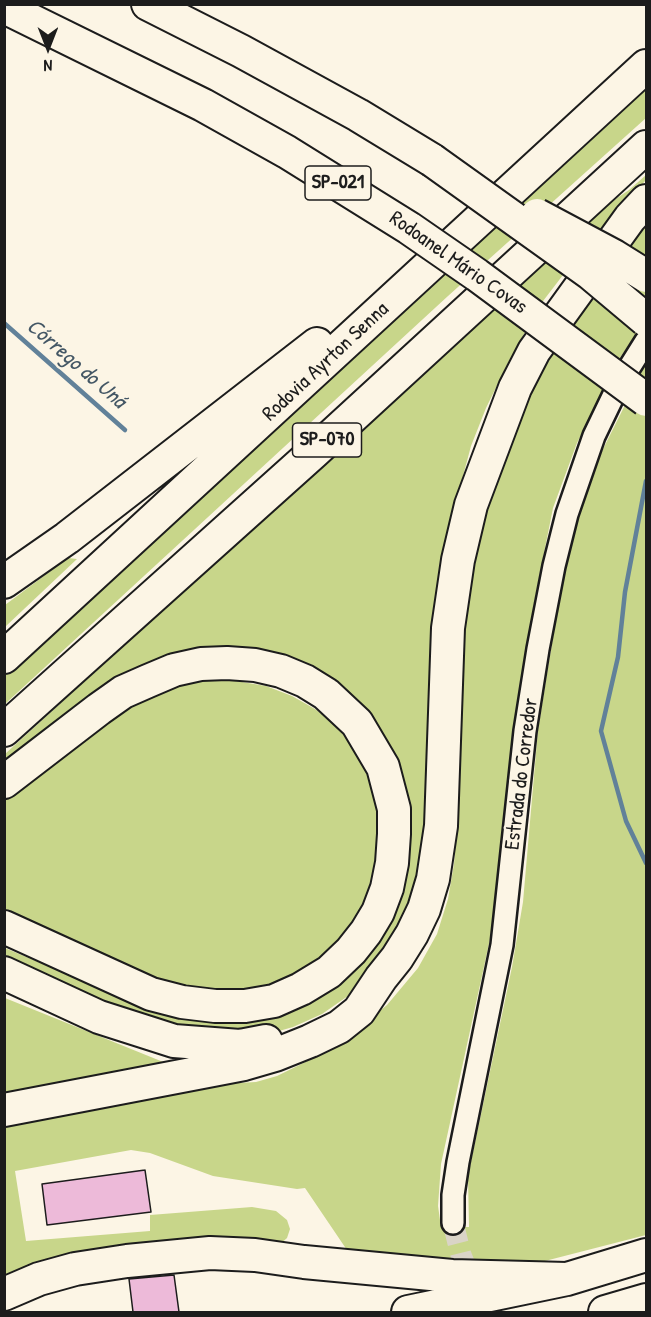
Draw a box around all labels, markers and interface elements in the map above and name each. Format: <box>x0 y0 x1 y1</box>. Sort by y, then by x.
north arrow <box>18 18 78 78</box>
text: N <box>44 55 52 77</box>
road number: SP-021 <box>305 166 371 200</box>
street label: Rodoanel Mário Covas <box>384 206 532 320</box>
street label: Rodovia Ayrton Senna <box>258 297 394 427</box>
water label: Córrego do Uná <box>21 314 131 414</box>
road number: SP-070 <box>292 423 362 457</box>
street label: Estrada do Corredor <box>500 697 544 851</box>

